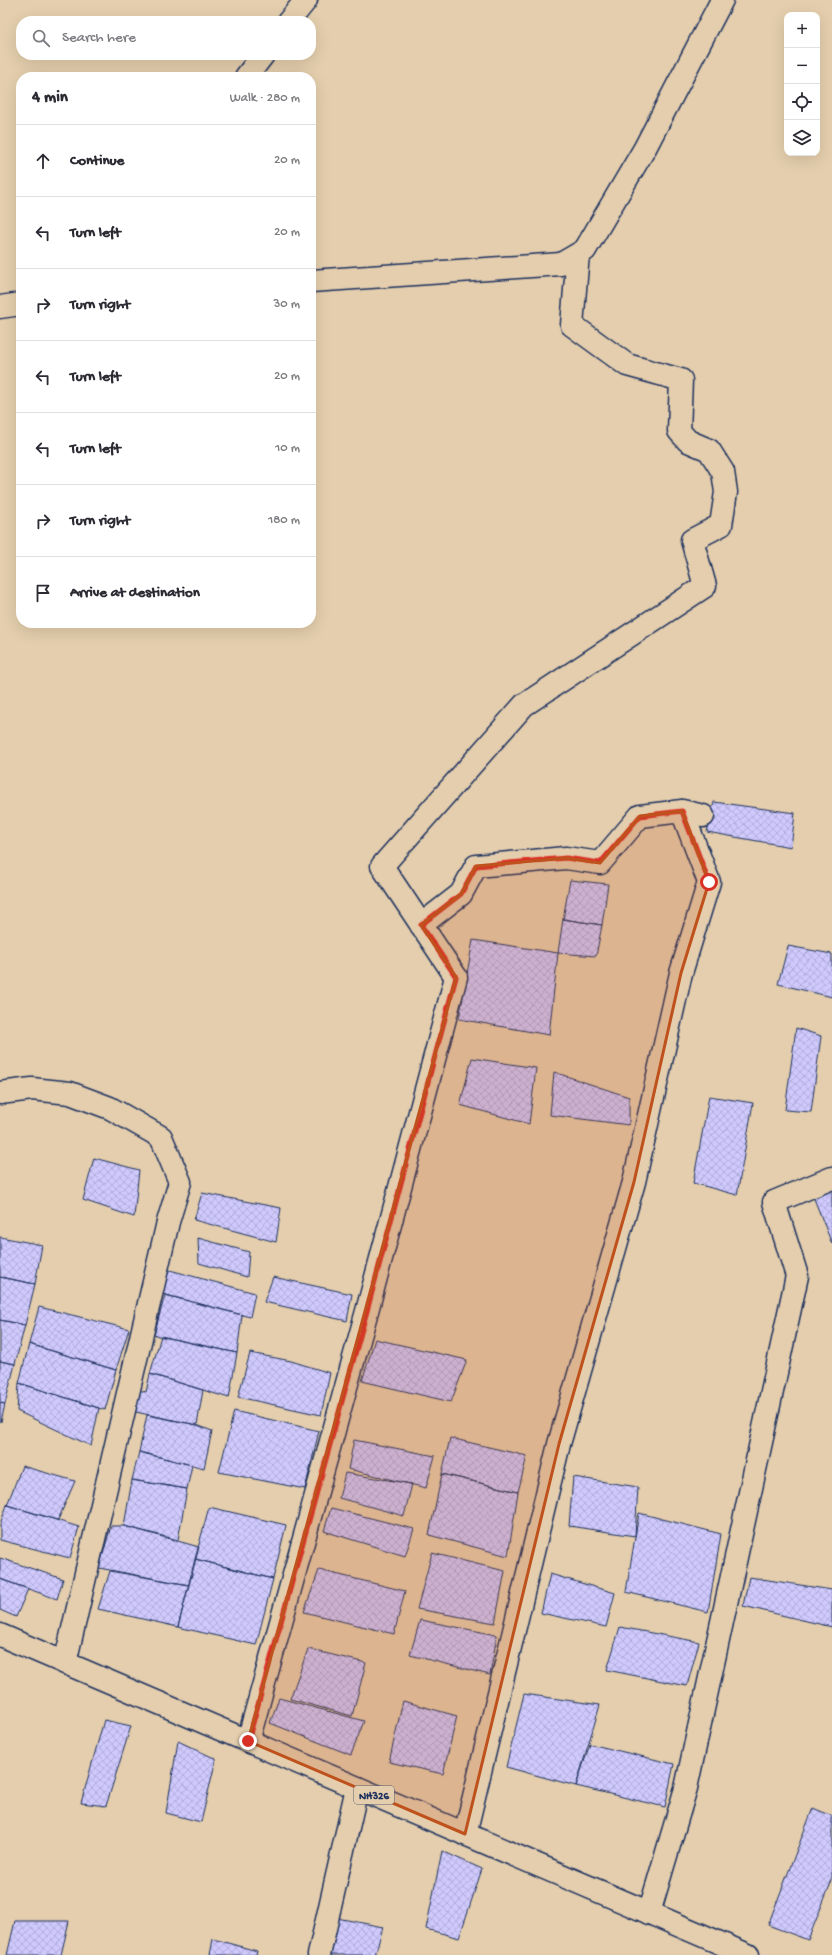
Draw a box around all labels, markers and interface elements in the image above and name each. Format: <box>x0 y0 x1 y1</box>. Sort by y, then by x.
map controls <box>784 12 820 156</box>
button: + <box>784 12 820 48</box>
search box <box>16 16 316 60</box>
icon: search <box>30 27 52 49</box>
text: Search here <box>62 29 136 47</box>
button: − <box>784 48 820 84</box>
button: locate <box>784 84 820 120</box>
text: 4 min <box>32 88 68 108</box>
text: Walk · 280 m <box>230 91 300 106</box>
button: layers <box>784 120 820 156</box>
icon: ahead <box>32 150 54 172</box>
text: Continue <box>70 152 124 170</box>
text: 20 m <box>274 153 300 168</box>
icon: left <box>32 222 54 244</box>
text: Turn left <box>70 224 121 242</box>
text: 20 m <box>274 225 300 240</box>
icon: right <box>32 294 54 316</box>
text: Turn right <box>70 296 130 314</box>
text: 30 m <box>274 297 300 312</box>
icon: left <box>32 366 54 388</box>
text: Turn left <box>70 368 121 386</box>
text: 20 m <box>274 369 300 384</box>
icon: left <box>32 438 54 460</box>
text: Turn left <box>70 440 121 458</box>
text: 10 m <box>275 441 300 456</box>
icon: right <box>32 510 54 532</box>
text: Turn right <box>70 512 130 530</box>
text: 180 m <box>268 513 300 528</box>
icon: arrive <box>32 582 54 604</box>
text: Arrive at destination <box>70 584 200 602</box>
route start <box>700 873 718 891</box>
route end <box>239 1732 257 1750</box>
road number: NH326 <box>354 1786 394 1804</box>

